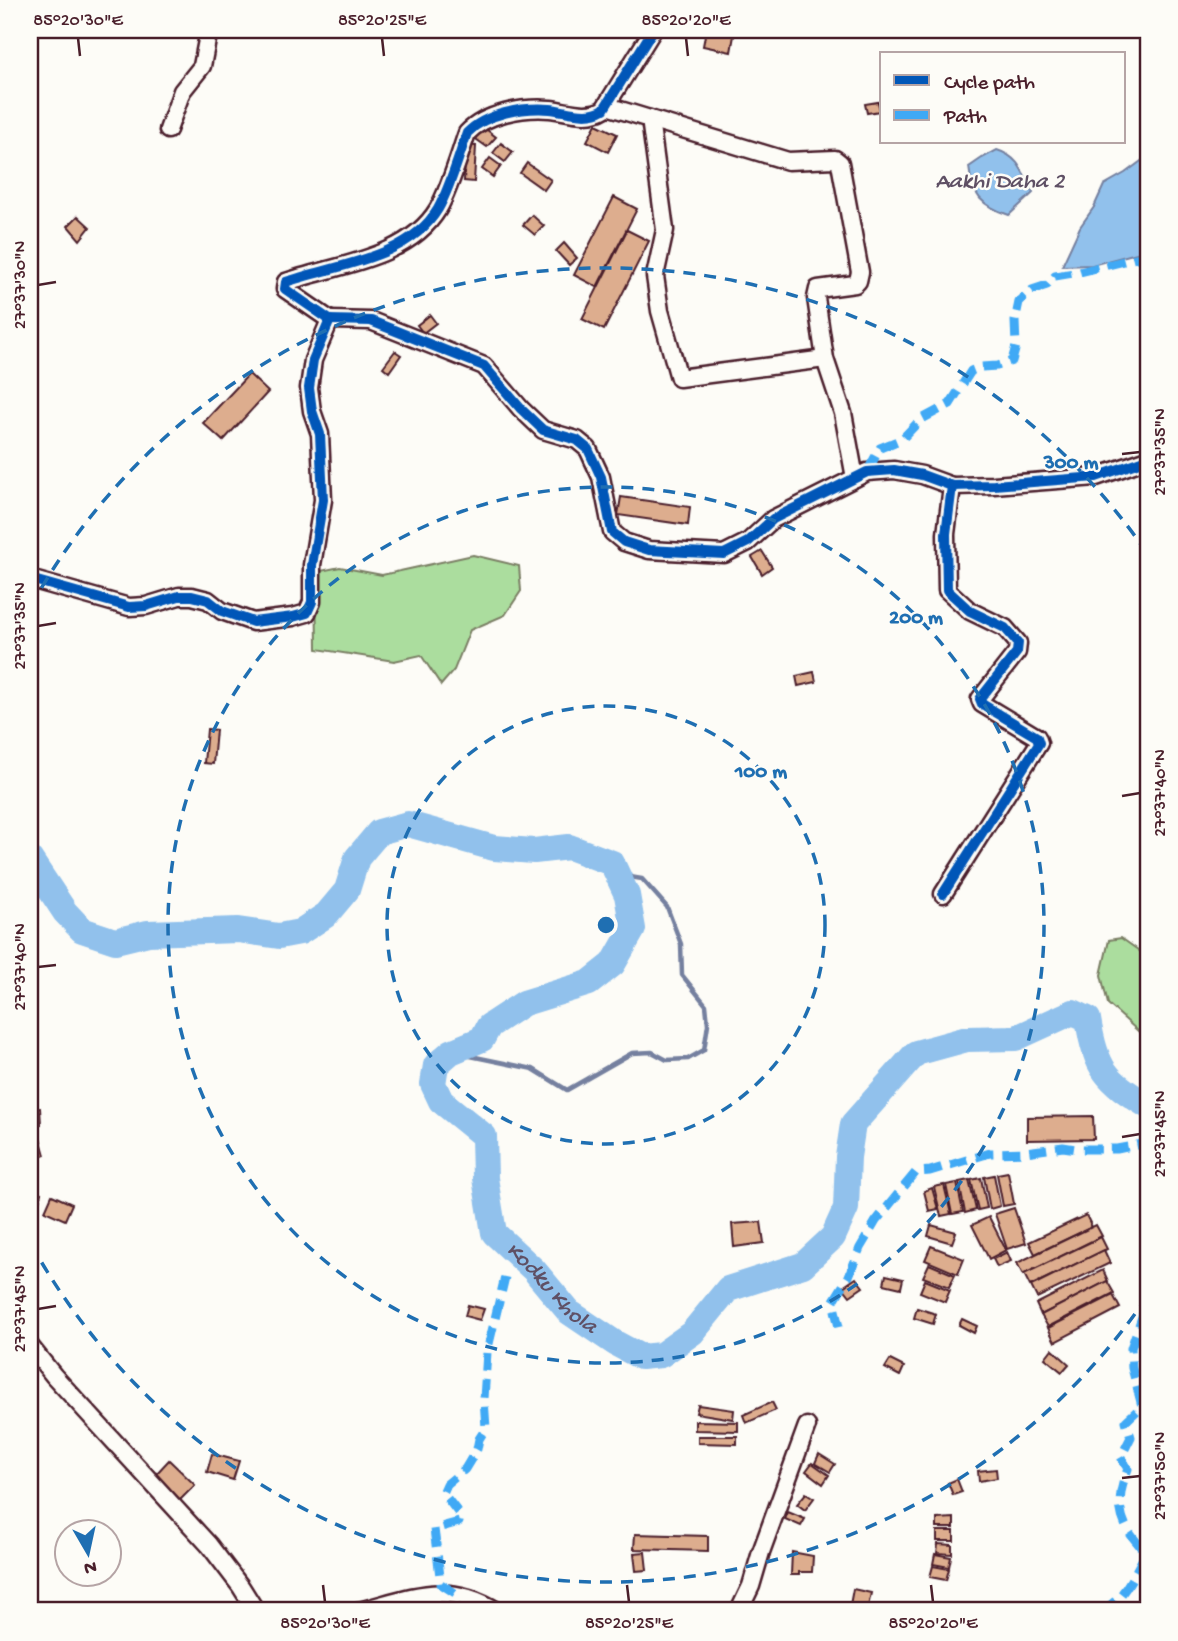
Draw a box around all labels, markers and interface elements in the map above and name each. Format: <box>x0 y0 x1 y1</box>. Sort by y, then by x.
text: 85°20'30"E <box>33 11 123 32</box>
text: 85°20'25"E <box>338 11 427 32</box>
text: 85°20'20"E <box>642 11 731 32</box>
legend <box>880 52 1126 144</box>
text: Cycle path <box>944 72 1035 97</box>
text: Path <box>943 106 987 131</box>
water label: Aakhi Daha 2 <box>936 169 1065 196</box>
text: 27°37'30"N <box>11 241 32 329</box>
text: 27°37'35"N <box>1151 408 1172 496</box>
text: 300 m <box>1043 452 1098 477</box>
text: 27°37'35"N <box>11 582 32 670</box>
text: 200 m <box>889 607 943 632</box>
text: 27°37'40"N <box>1151 749 1172 837</box>
text: 100 m <box>734 761 787 786</box>
centre of rings <box>594 913 618 937</box>
text: 27°37'40"N <box>11 923 32 1011</box>
text: 27°37'45"N <box>1151 1091 1172 1177</box>
water label: Kodku Khola <box>500 1237 603 1341</box>
text: 27°37'45"N <box>11 1266 32 1352</box>
text: 27°37'50"N <box>1151 1432 1172 1520</box>
north arrow <box>52 1518 122 1588</box>
text: N <box>82 1554 98 1579</box>
text: 85°20'30"E <box>280 1614 370 1635</box>
text: 85°20'25"E <box>585 1614 674 1635</box>
text: 85°20'20"E <box>889 1614 978 1635</box>

